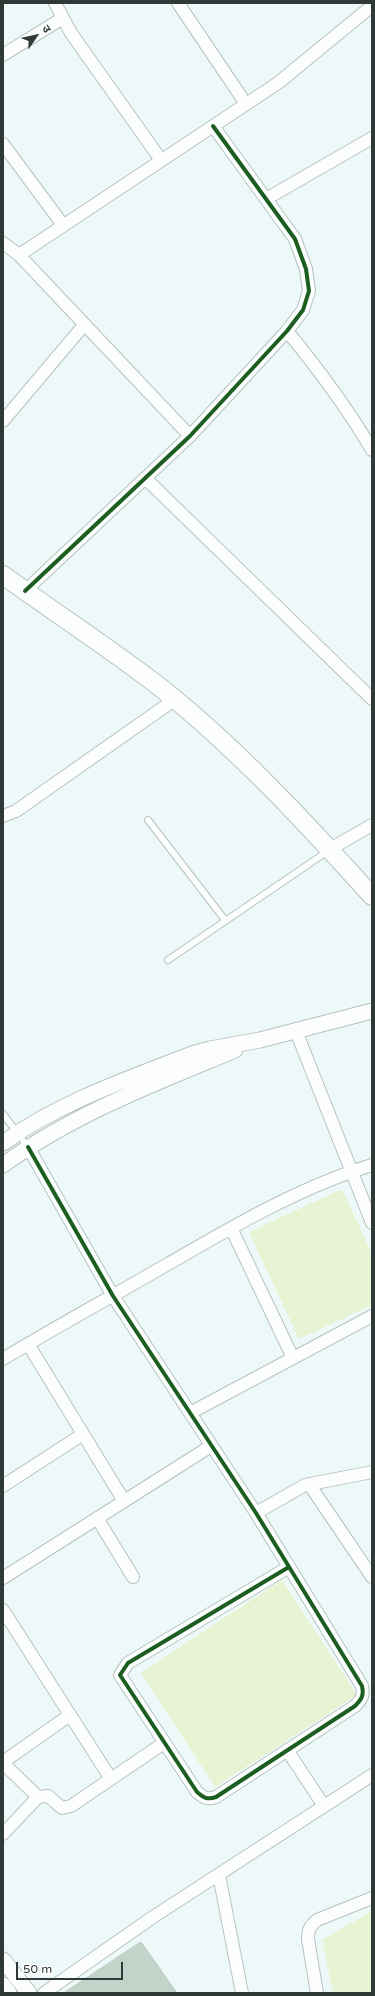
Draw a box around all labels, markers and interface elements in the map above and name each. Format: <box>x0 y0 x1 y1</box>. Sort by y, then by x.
north arrow <box>16 16 56 56</box>
text: उ <box>39 23 54 35</box>
scale bar <box>18 1954 125 1980</box>
text: 50 m <box>23 1962 52 1976</box>

